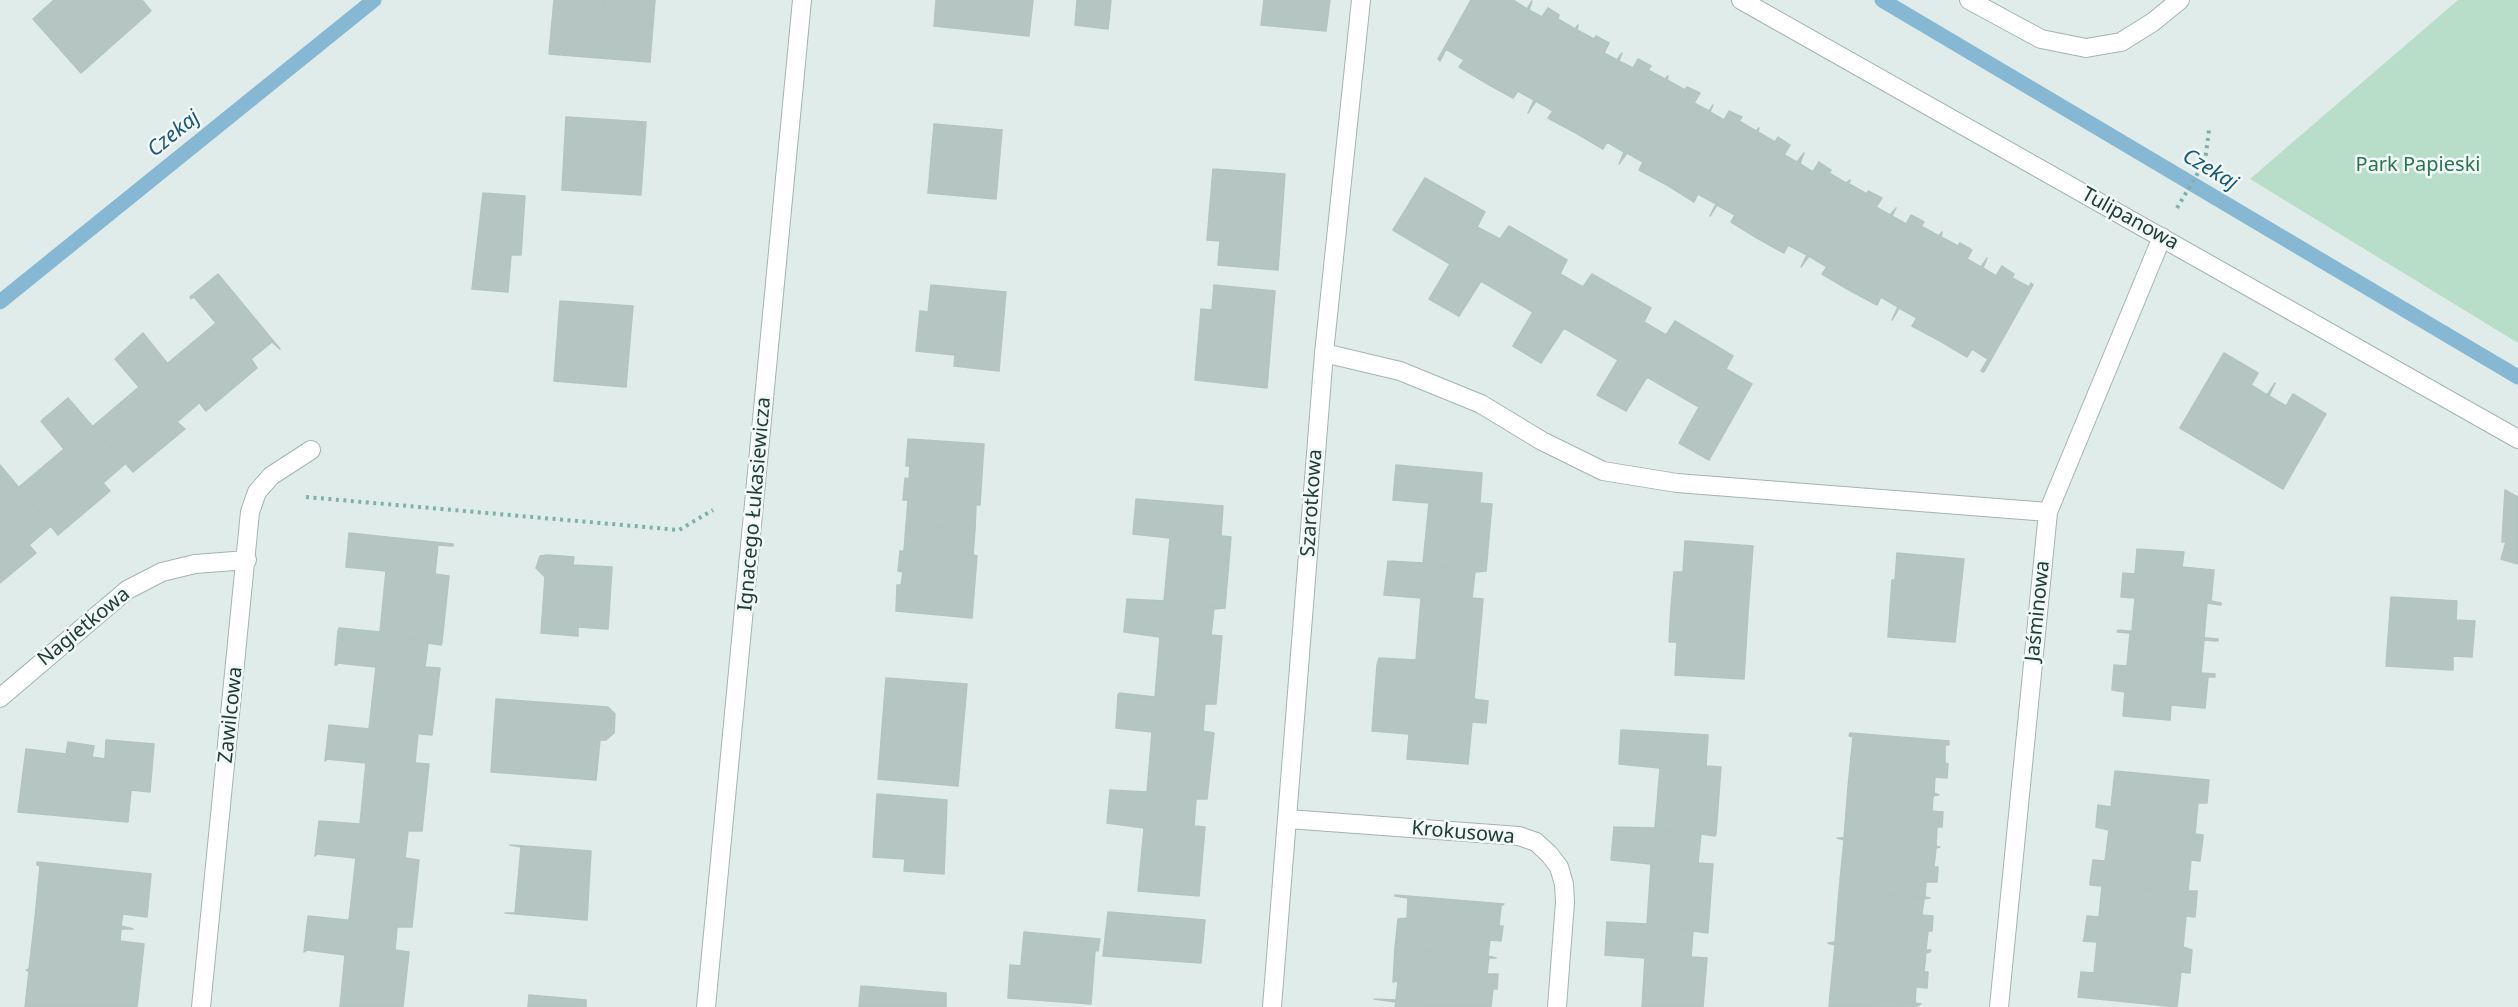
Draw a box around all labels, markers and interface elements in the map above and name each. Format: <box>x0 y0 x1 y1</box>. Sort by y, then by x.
water label: Czekaj <box>143 105 205 163</box>
water label: Czekaj <box>2178 144 2242 196</box>
park label: Park Papieski <box>2356 153 2480 177</box>
street label: Tulipanowa <box>2077 182 2183 256</box>
street label: Ignacego Łukasiewicza <box>734 396 776 612</box>
street label: Szarotkowa <box>1296 448 1328 558</box>
street label: Jaśminowa <box>2021 559 2055 663</box>
street label: Nagietkowa <box>33 583 135 671</box>
street label: Zawilcowa <box>214 666 248 764</box>
street label: Krokusowa <box>1410 817 1516 849</box>

